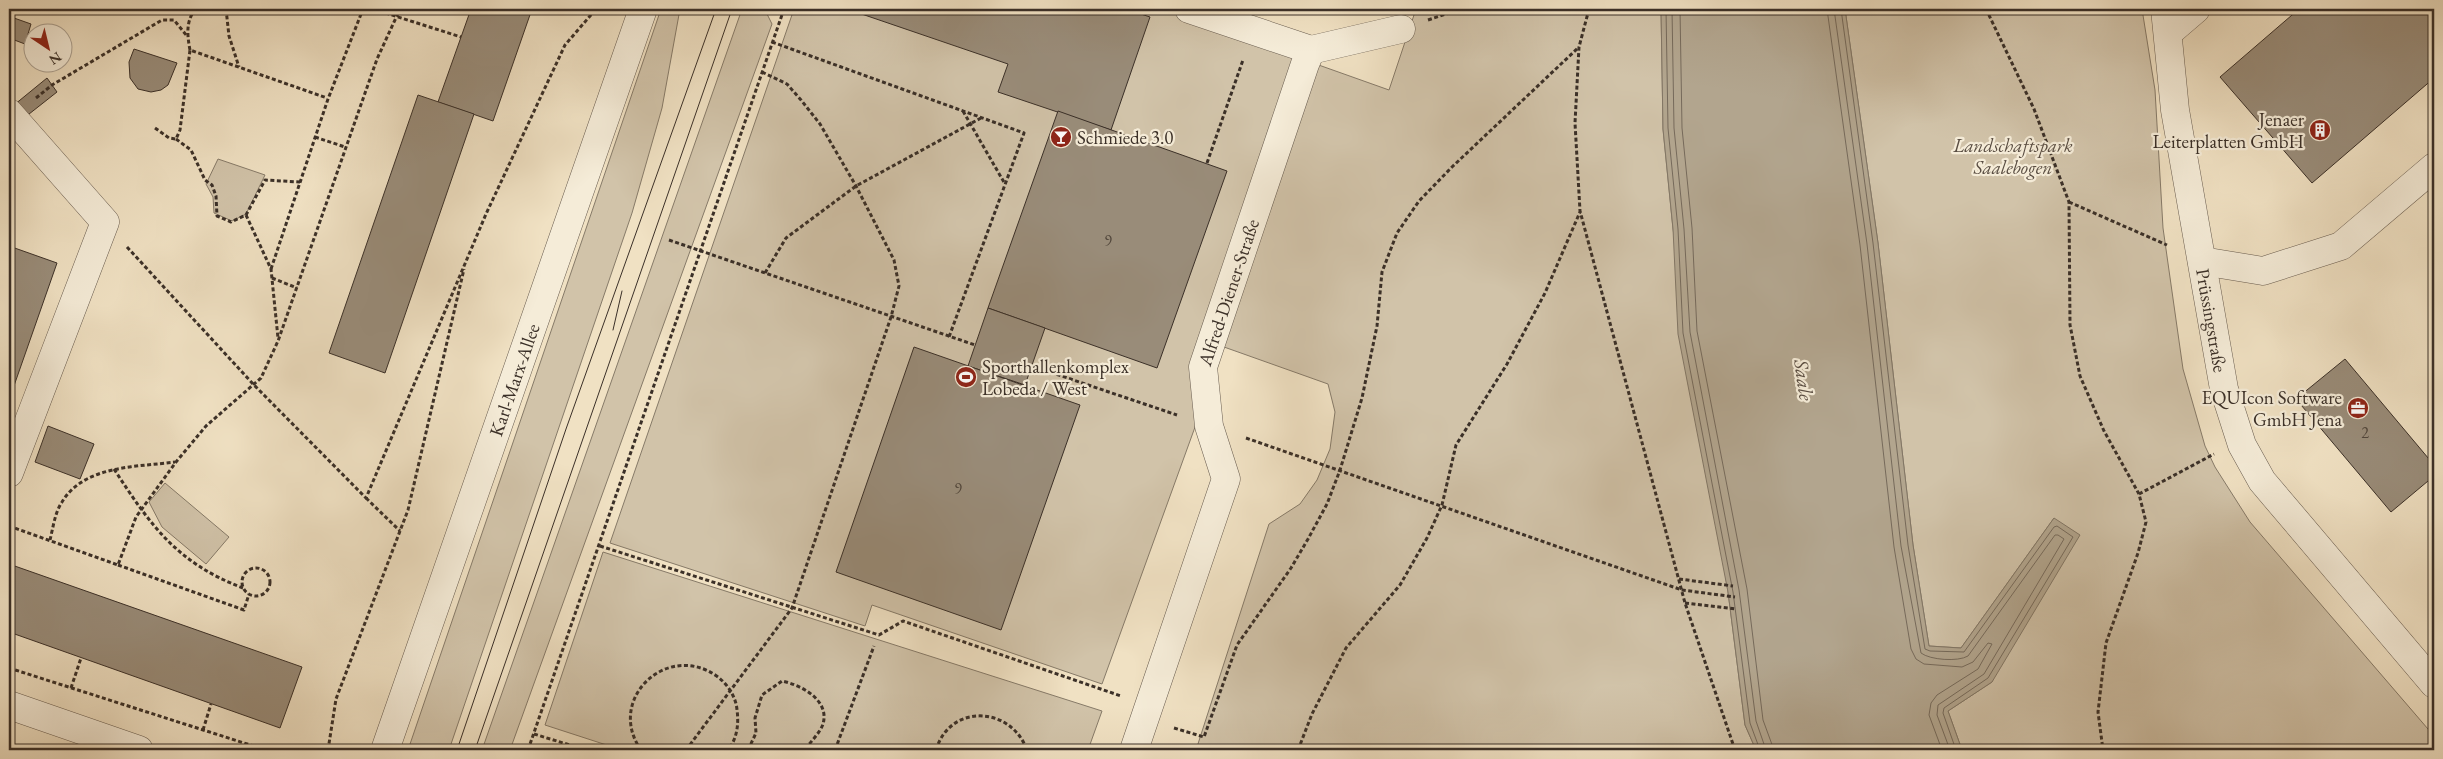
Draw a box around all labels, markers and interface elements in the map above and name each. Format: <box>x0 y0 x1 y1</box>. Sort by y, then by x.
north arrow <box>22 22 72 72</box>
text: N <box>45 48 65 70</box>
place label: Jenaer Leiterplatten GmbH <box>2152 107 2305 154</box>
building icon: Jenaer Leiterplatten GmbH <box>2308 118 2332 142</box>
bar icon: Schmiede 3.0 <box>1049 125 1073 149</box>
place label: Schmiede 3.0 <box>1077 125 1173 150</box>
park label: Landschaftspark Saalebogen <box>1952 133 2073 180</box>
street label: Alfred-Diener-Straße <box>1192 216 1265 370</box>
house number: 9 <box>1104 230 1112 251</box>
street label: Prüssingstraße <box>2190 266 2233 374</box>
street label: Karl-Marx-Allee <box>483 320 546 440</box>
place label: Sporthallenkomplex Lobeda / West <box>982 354 1130 401</box>
water label: Saale <box>1788 357 1820 402</box>
sports icon: Sporthallenkomplex Lobeda / West <box>954 365 978 389</box>
place label: EQUIcon Software GmbH Jena <box>2201 385 2342 432</box>
office icon: EQUIcon Software GmbH Jena <box>2346 396 2370 420</box>
house number: 2 <box>2361 422 2369 443</box>
house number: 9 <box>954 478 962 499</box>

